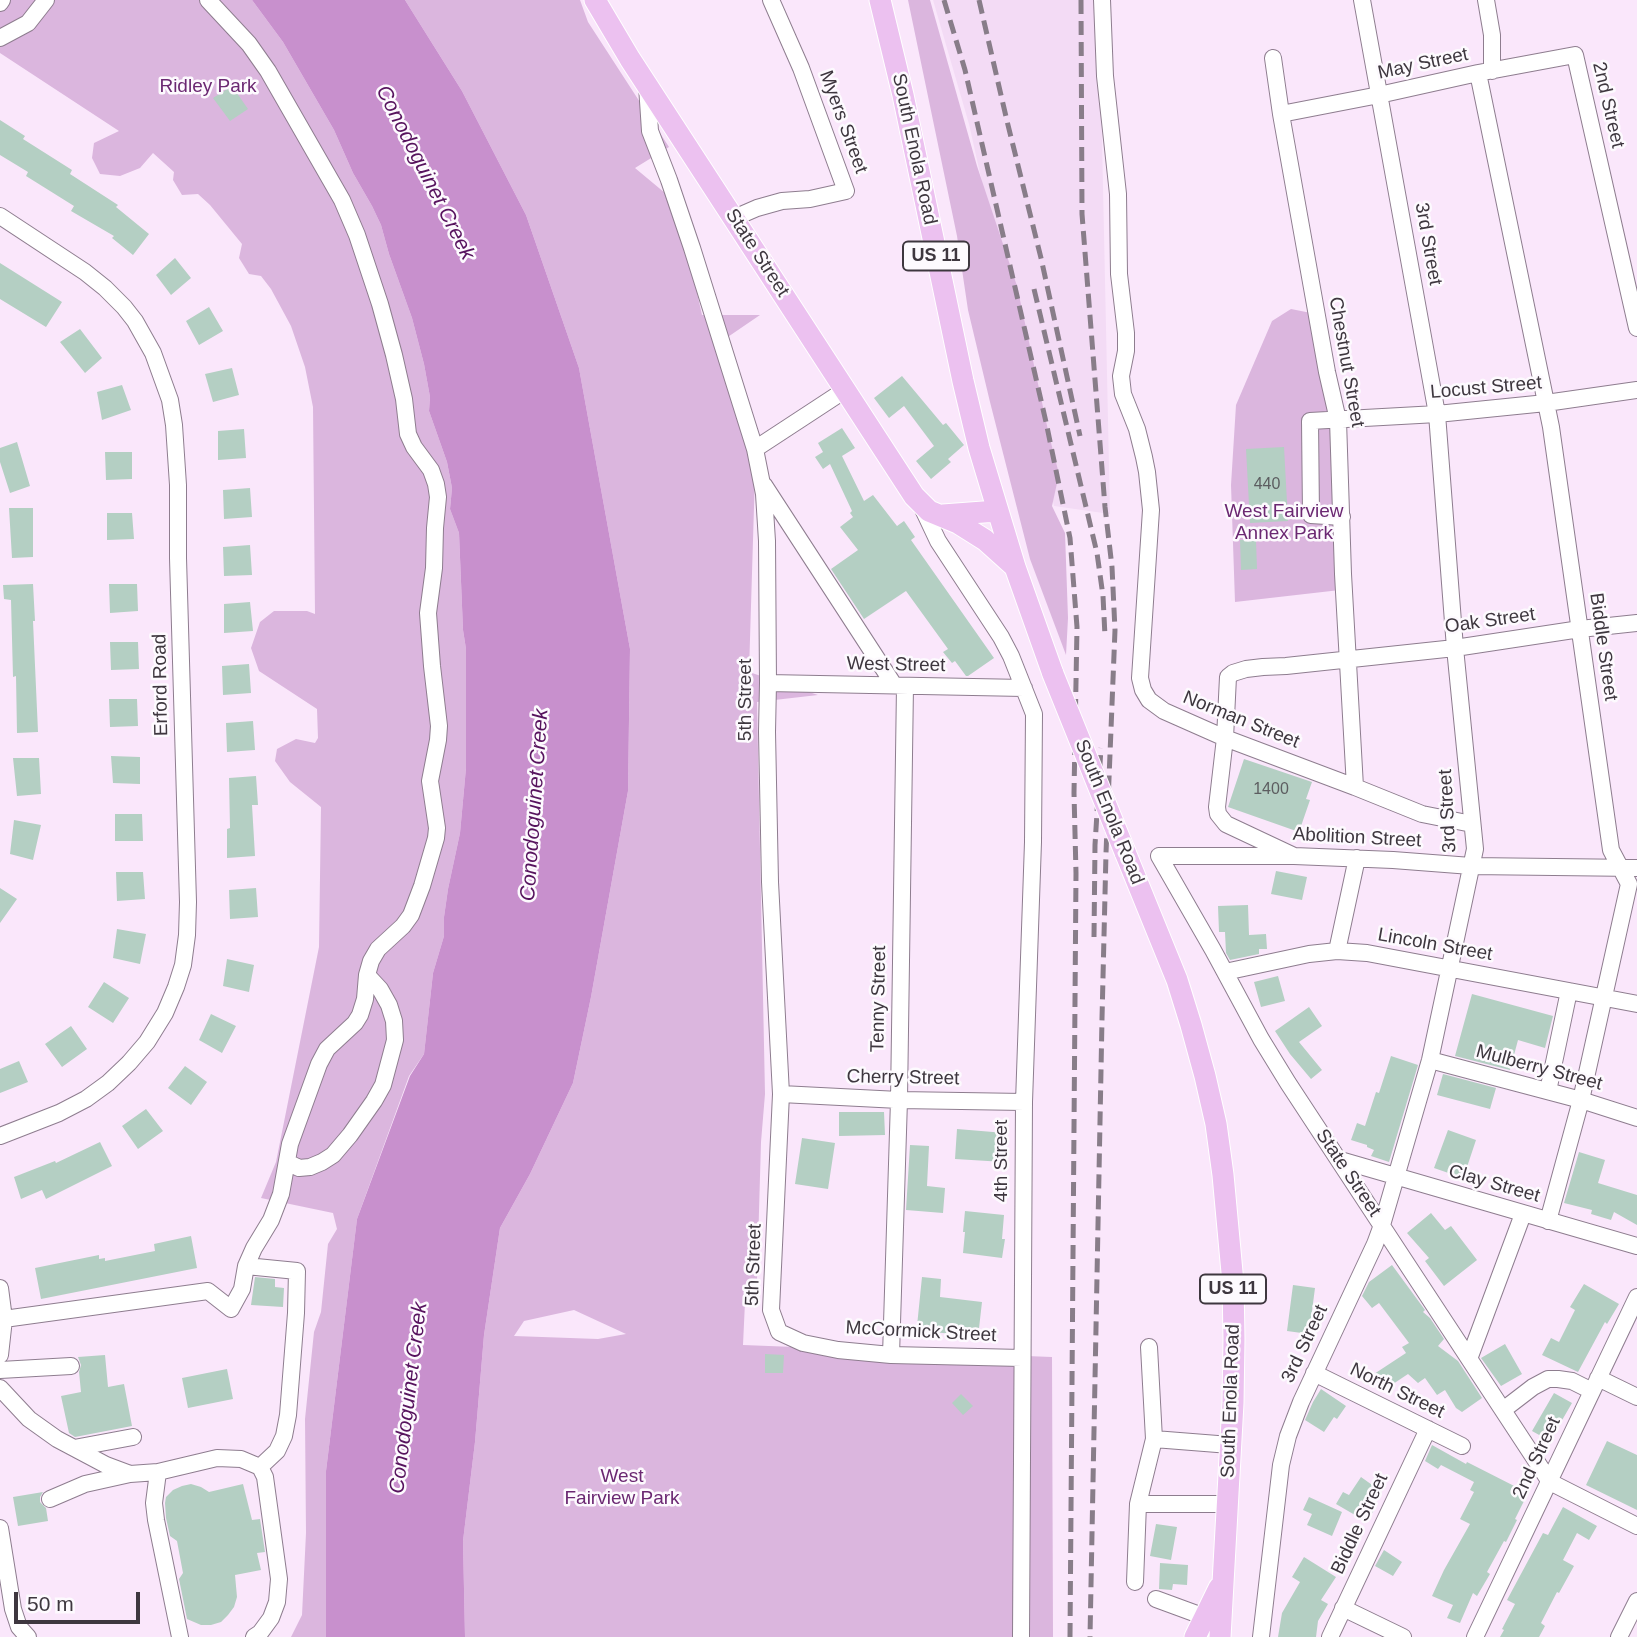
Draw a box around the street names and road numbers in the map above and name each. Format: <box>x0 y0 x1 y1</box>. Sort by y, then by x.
street label: May Street <box>1376 43 1470 85</box>
street label: 2nd Street <box>1587 60 1629 150</box>
street label: Myers Street <box>814 68 872 176</box>
street label: South Enola Road <box>887 71 941 227</box>
street label: 3rd Street <box>1410 201 1446 287</box>
street label: State Street <box>720 205 794 301</box>
road number: US 11 <box>903 242 969 270</box>
street label: Chestnut Street <box>1323 295 1369 429</box>
street label: Locust Street <box>1429 372 1543 404</box>
street label: Biddle Street <box>1584 592 1622 702</box>
street label: Oak Street <box>1443 603 1537 639</box>
street label: Erford Road <box>149 634 173 736</box>
street label: West Street <box>846 653 946 677</box>
street label: 5th Street <box>735 659 757 741</box>
street label: Norman Street <box>1179 686 1303 754</box>
street label: South Enola Road <box>1070 736 1148 888</box>
street label: 3rd Street <box>1434 769 1462 853</box>
street label: Abolition Street <box>1292 823 1422 853</box>
street label: Lincoln Street <box>1376 924 1494 966</box>
street label: Tenny Street <box>867 945 891 1053</box>
street label: Mulberry Street <box>1473 1040 1605 1096</box>
street label: Cherry Street <box>846 1066 960 1090</box>
street label: 4th Street <box>991 1120 1013 1202</box>
street label: State Street <box>1310 1125 1386 1221</box>
street label: Clay Street <box>1446 1160 1542 1208</box>
street label: 5th Street <box>741 1223 767 1307</box>
road number: US 11 <box>1200 1274 1266 1304</box>
street label: 3rd Street <box>1277 1301 1333 1387</box>
street label: McCormick Street <box>845 1317 997 1347</box>
street label: South Enola Road <box>1217 1324 1245 1478</box>
street label: North Street <box>1346 1358 1448 1424</box>
street label: 2nd Street <box>1508 1413 1566 1503</box>
street label: Biddle Street <box>1327 1470 1393 1578</box>

